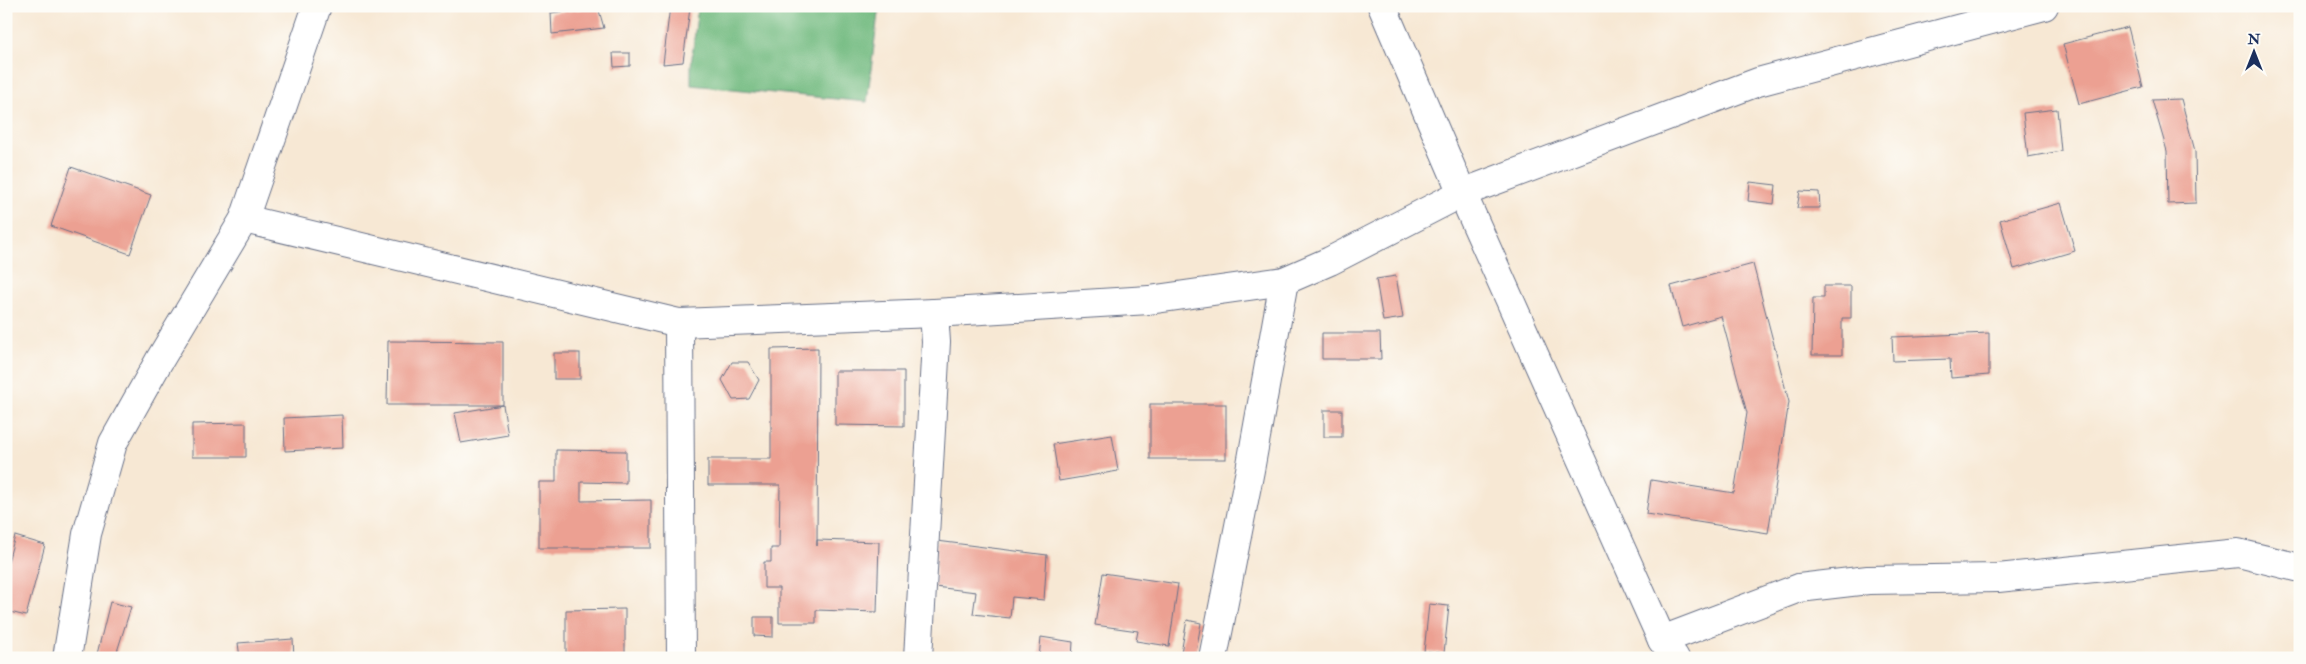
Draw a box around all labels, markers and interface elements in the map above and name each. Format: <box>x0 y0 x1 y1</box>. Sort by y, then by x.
north arrow <box>2228 28 2278 78</box>
text: N <box>2247 31 2261 48</box>

